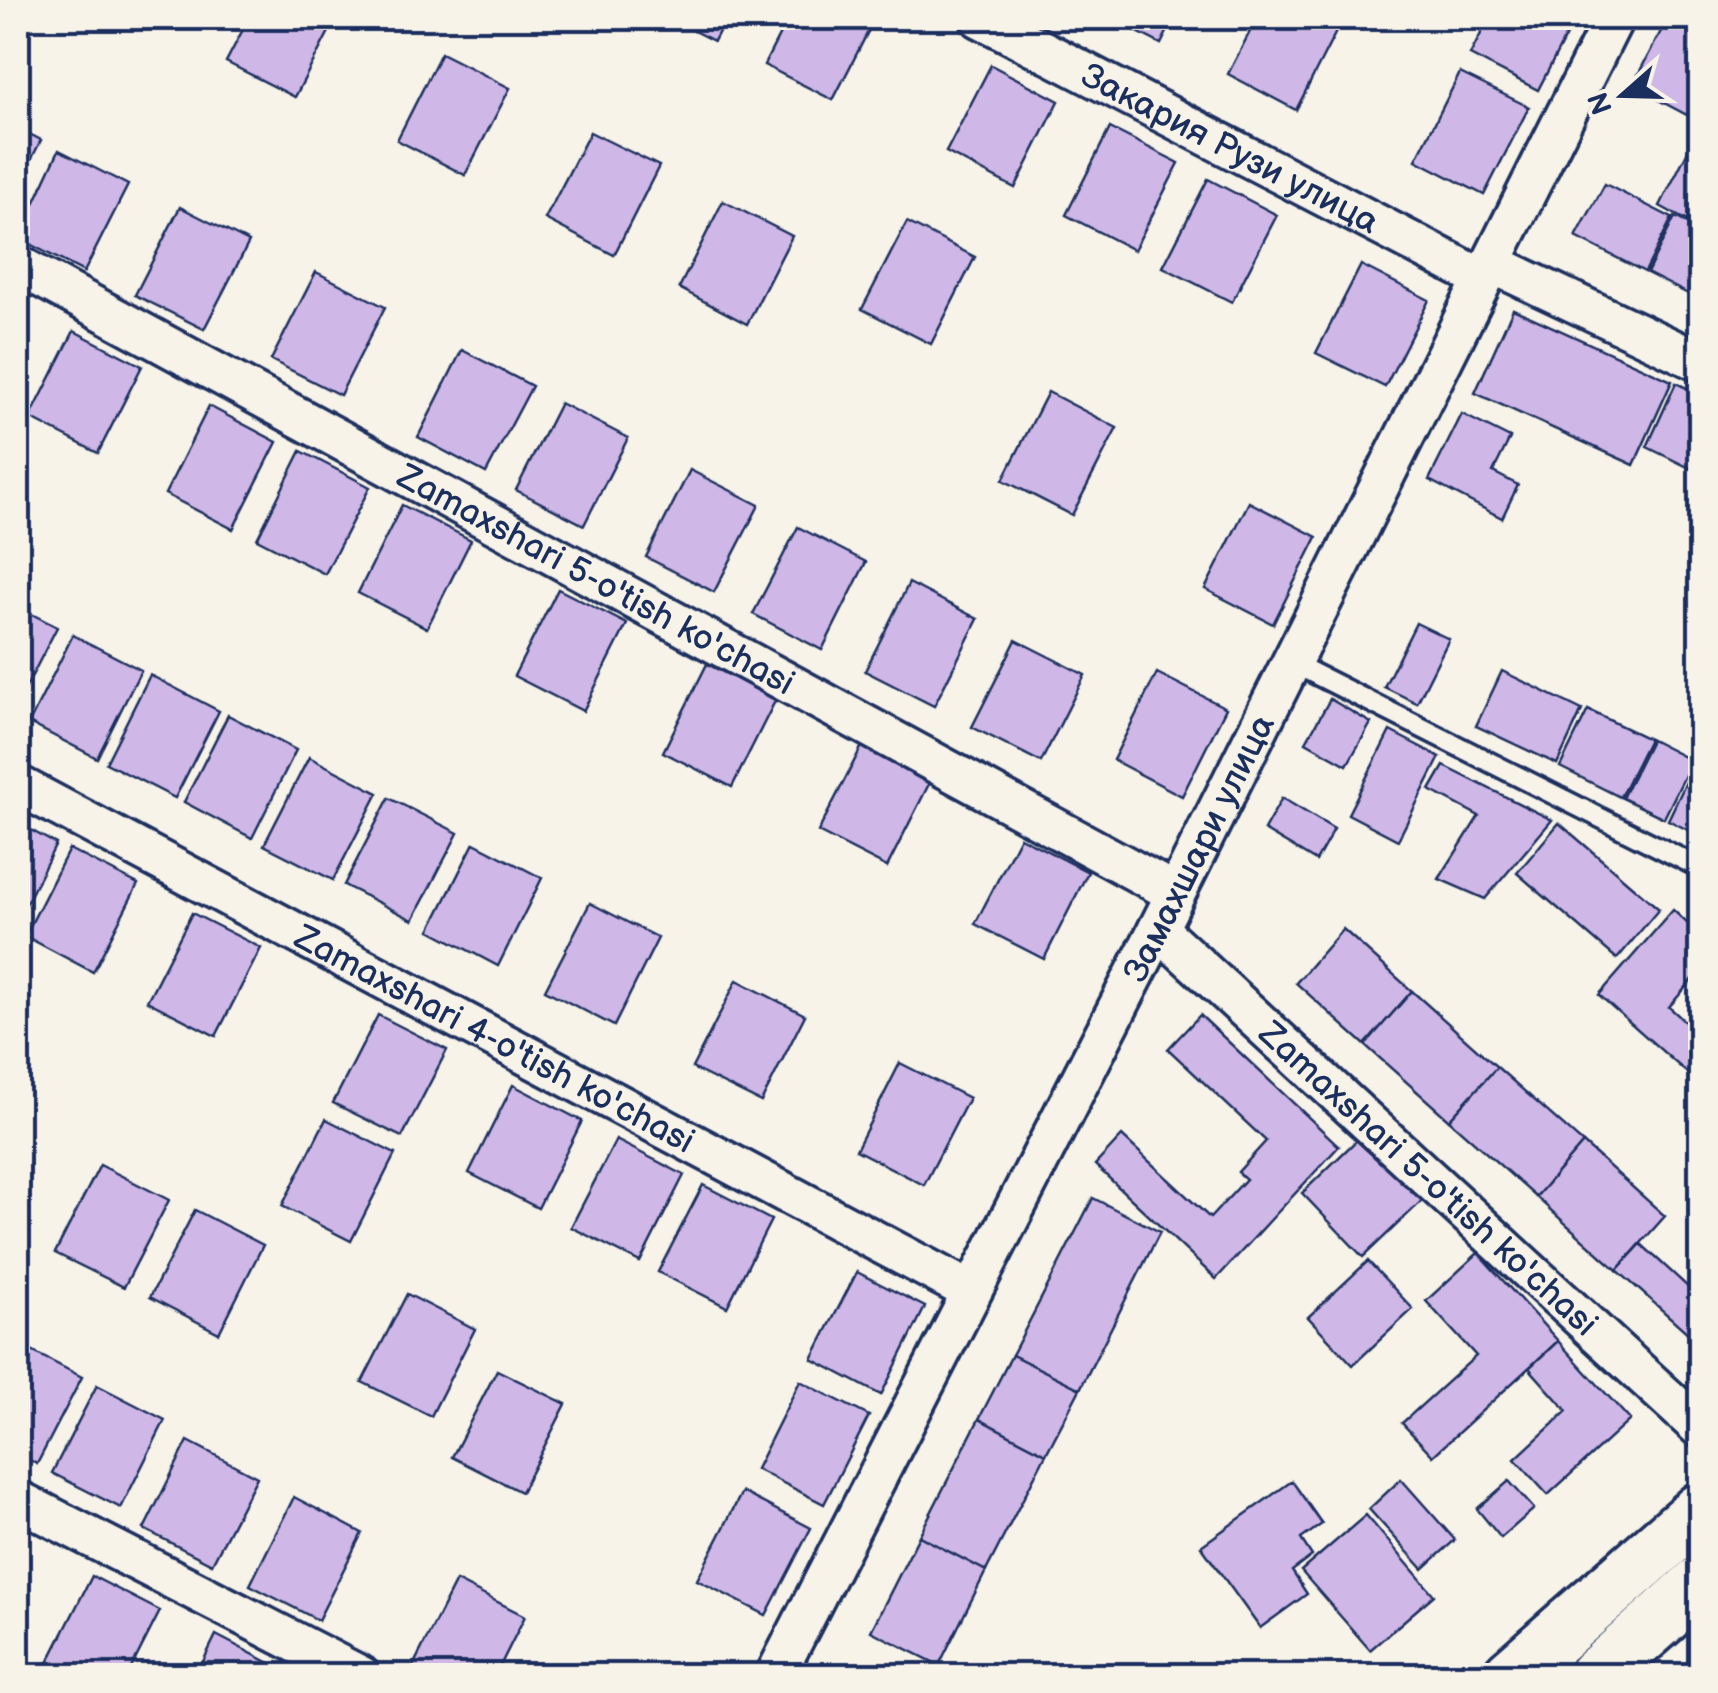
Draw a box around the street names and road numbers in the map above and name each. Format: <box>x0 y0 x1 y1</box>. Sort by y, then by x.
street label: Закария Рузи улица <box>1074 54 1386 244</box>
street label: Zamaxshari 5-o'tish ko'chasi <box>389 455 801 705</box>
street label: Замахшари улица <box>1114 707 1285 990</box>
street label: Zamaxshari 4-o'tish ko'chasi <box>286 916 701 1163</box>
street label: Zamaxshari 5-o'tish ko'chasi <box>1249 1012 1606 1346</box>

